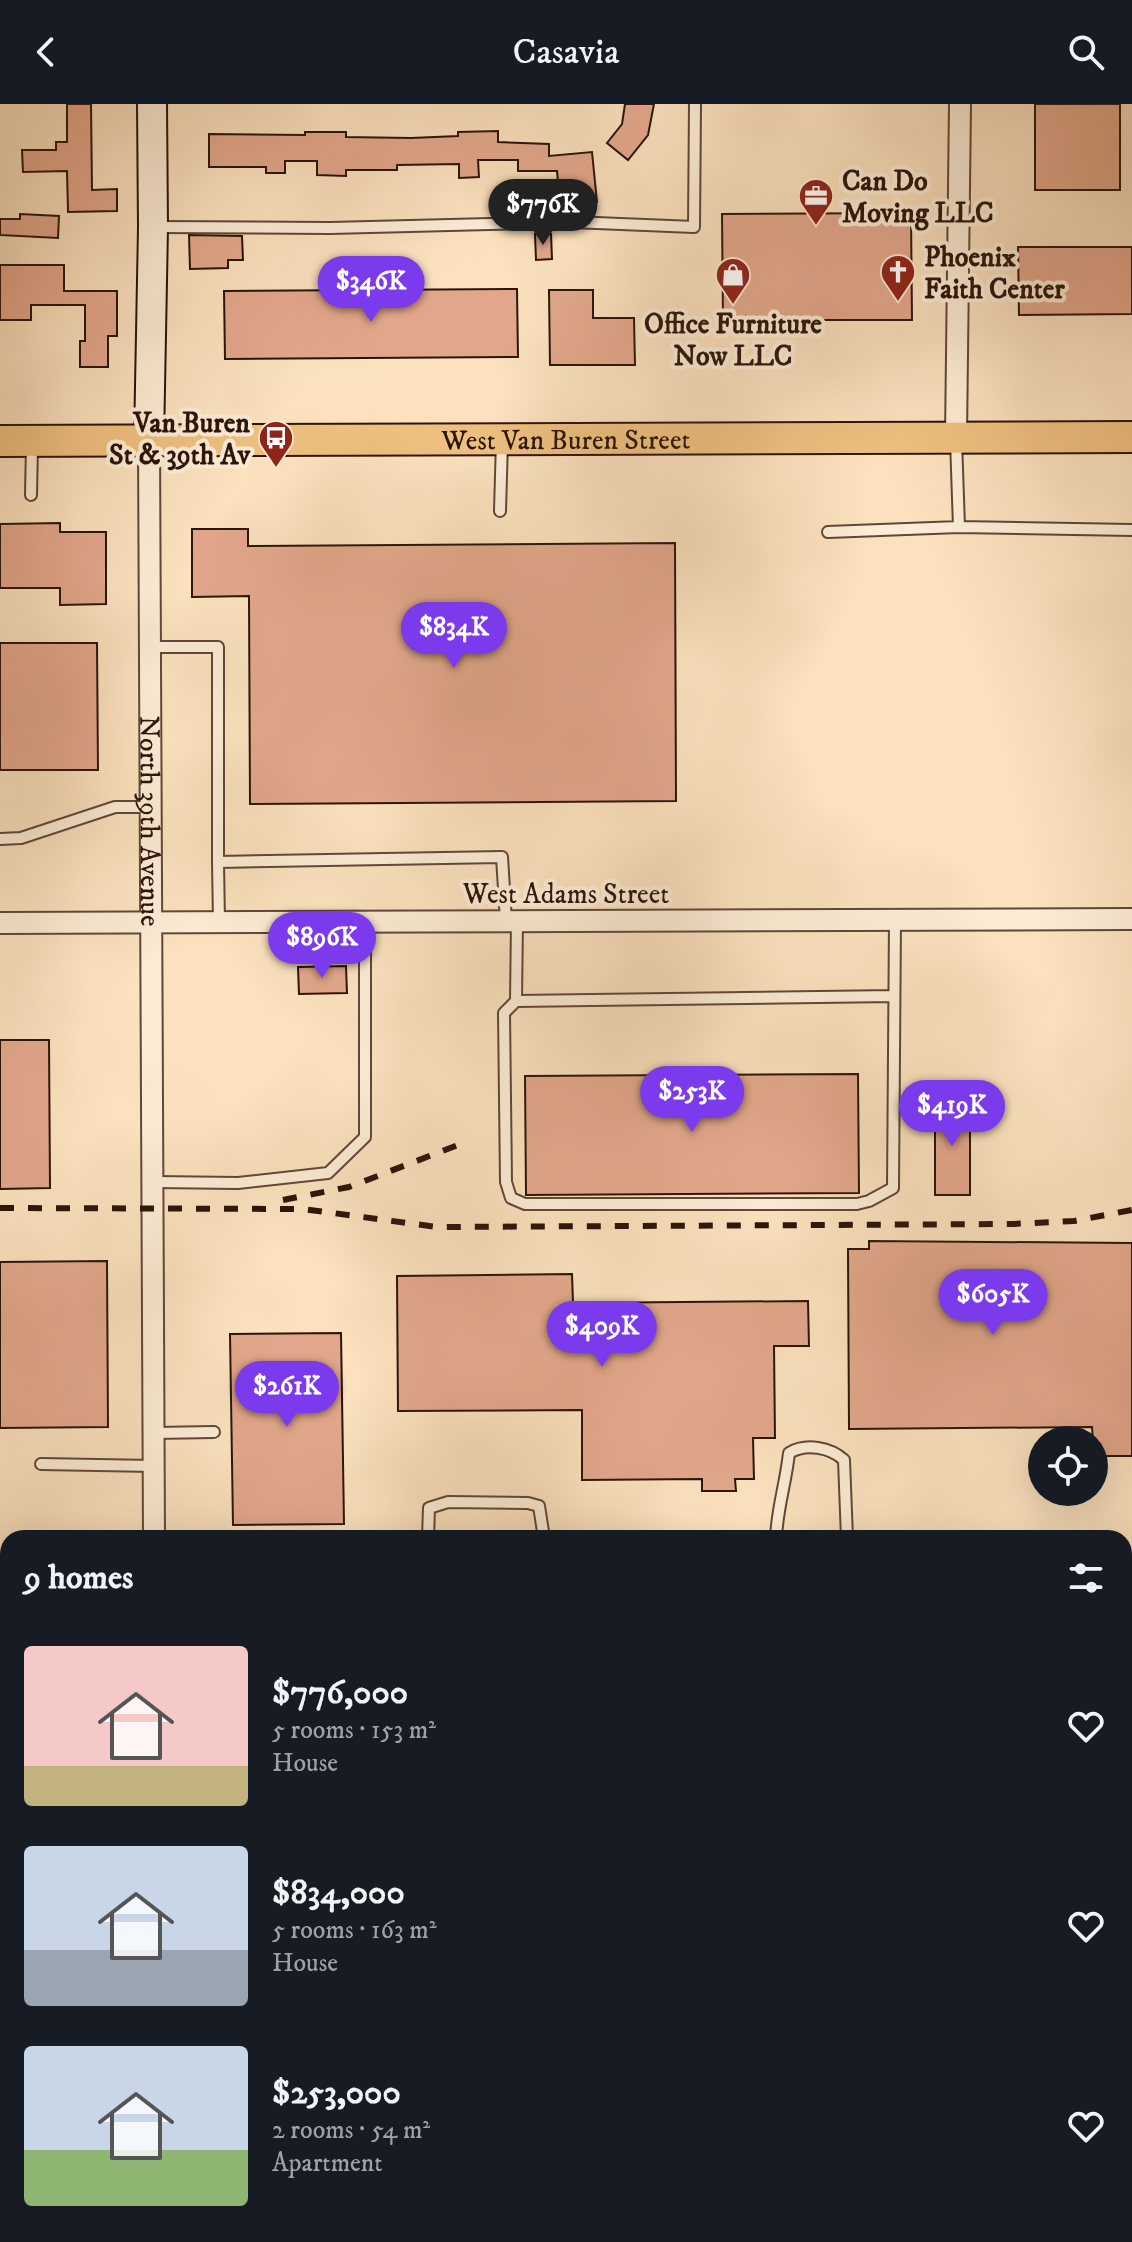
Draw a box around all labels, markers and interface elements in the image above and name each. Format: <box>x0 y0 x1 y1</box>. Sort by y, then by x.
icon: back <box>24 30 68 74</box>
text: Casavia <box>513 30 619 75</box>
icon: search <box>1064 30 1108 74</box>
place label: Can Do Moving LLC <box>842 164 994 231</box>
office icon: Can Do Moving LLC <box>797 177 835 227</box>
pin: $776K <box>487 179 599 247</box>
text: $776K <box>506 188 580 221</box>
place label: Phoenix Faith Center <box>924 240 1065 307</box>
church icon: Phoenix Faith Center <box>879 253 917 303</box>
pin: $346K <box>315 256 427 324</box>
shop icon: Office Furniture Now LLC <box>714 256 752 306</box>
text: $346K <box>336 265 406 298</box>
place label: Office Furniture Now LLC <box>644 307 822 374</box>
place label: Van Buren St & 39th Av <box>109 406 251 473</box>
bus stop icon: Van Buren St & 39th Av <box>257 419 295 469</box>
street label: West Van Buren Street <box>440 423 691 458</box>
pin: $834K <box>398 602 510 670</box>
text: $834K <box>419 611 489 644</box>
street label: North 39th Avenue <box>131 715 167 927</box>
street label: West Adams Street <box>462 877 669 912</box>
pin: $896K <box>266 912 378 980</box>
text: $896K <box>286 921 358 954</box>
pin: $253K <box>636 1066 748 1134</box>
text: $253K <box>658 1075 726 1108</box>
pin: $419K <box>896 1080 1008 1148</box>
text: $419K <box>917 1089 987 1122</box>
pin: $605K <box>937 1269 1049 1337</box>
text: $605K <box>957 1278 1029 1311</box>
pin: $409K <box>546 1301 658 1369</box>
text: $409K <box>565 1310 639 1343</box>
pin: $261K <box>231 1361 343 1429</box>
text: $261K <box>253 1370 321 1403</box>
map controls <box>1028 1426 1108 1506</box>
button: locate <box>1028 1426 1108 1506</box>
icon: filters <box>1064 1556 1108 1600</box>
text: 9 homes <box>24 1557 133 1599</box>
text: $776,000 <box>272 1672 408 1714</box>
icon: home <box>88 1678 184 1774</box>
icon: heart <box>1064 1704 1108 1748</box>
text: 5 rooms · 153 m² <box>272 1714 436 1747</box>
text: House <box>272 1747 338 1780</box>
text: $834,000 <box>272 1872 405 1914</box>
icon: home <box>88 1878 184 1974</box>
icon: heart <box>1064 1904 1108 1948</box>
text: 5 rooms · 163 m² <box>272 1914 437 1947</box>
text: House <box>272 1947 338 1980</box>
text: $253,000 <box>272 2072 401 2114</box>
icon: home <box>88 2078 184 2174</box>
icon: heart <box>1064 2104 1108 2148</box>
text: 2 rooms · 54 m² <box>272 2114 430 2147</box>
text: Apartment <box>272 2147 383 2180</box>

